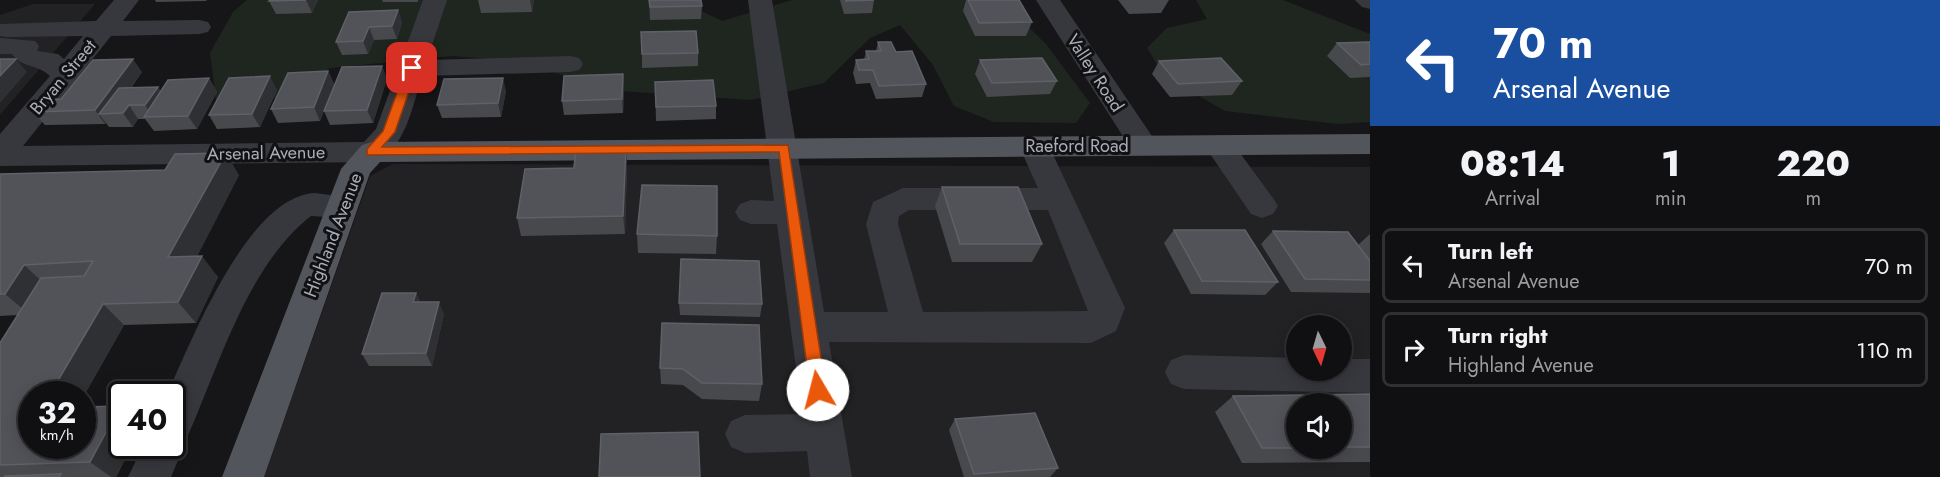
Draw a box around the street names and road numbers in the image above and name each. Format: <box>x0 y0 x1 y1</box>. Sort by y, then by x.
street label: Valley Road <box>1060 29 1130 117</box>
street label: Bryan Street <box>24 33 103 120</box>
street label: Raeford Road <box>1025 133 1129 159</box>
street label: Arsenal Avenue <box>207 139 325 167</box>
street label: Highland Avenue <box>297 169 369 301</box>

